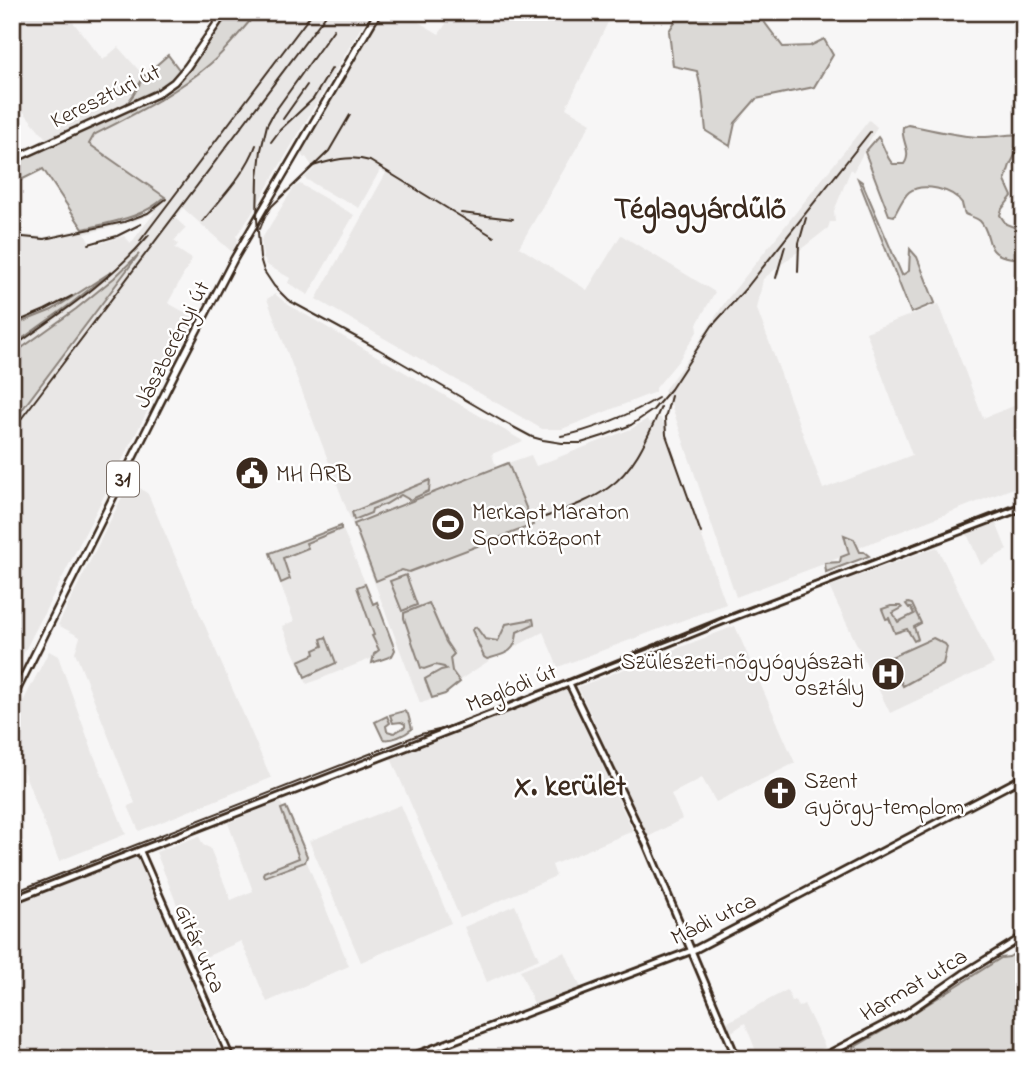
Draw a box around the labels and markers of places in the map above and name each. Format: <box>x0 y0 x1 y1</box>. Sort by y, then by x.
public building icon: MH ARB <box>233 454 271 492</box>
place label: MH ARB <box>276 459 351 492</box>
place label: Merkapt Maraton Sportközpont <box>472 497 629 556</box>
sports icon: Merkapt Maraton Sportközpont <box>429 505 467 543</box>
place label: Szülészeti-nőgyógyászati osztály <box>621 647 864 708</box>
hospital icon: Szülészeti-nőgyógyászati osztály <box>869 655 907 693</box>
place label: Szent György-templom <box>804 766 964 827</box>
church icon: Szent György-templom <box>761 774 799 812</box>

